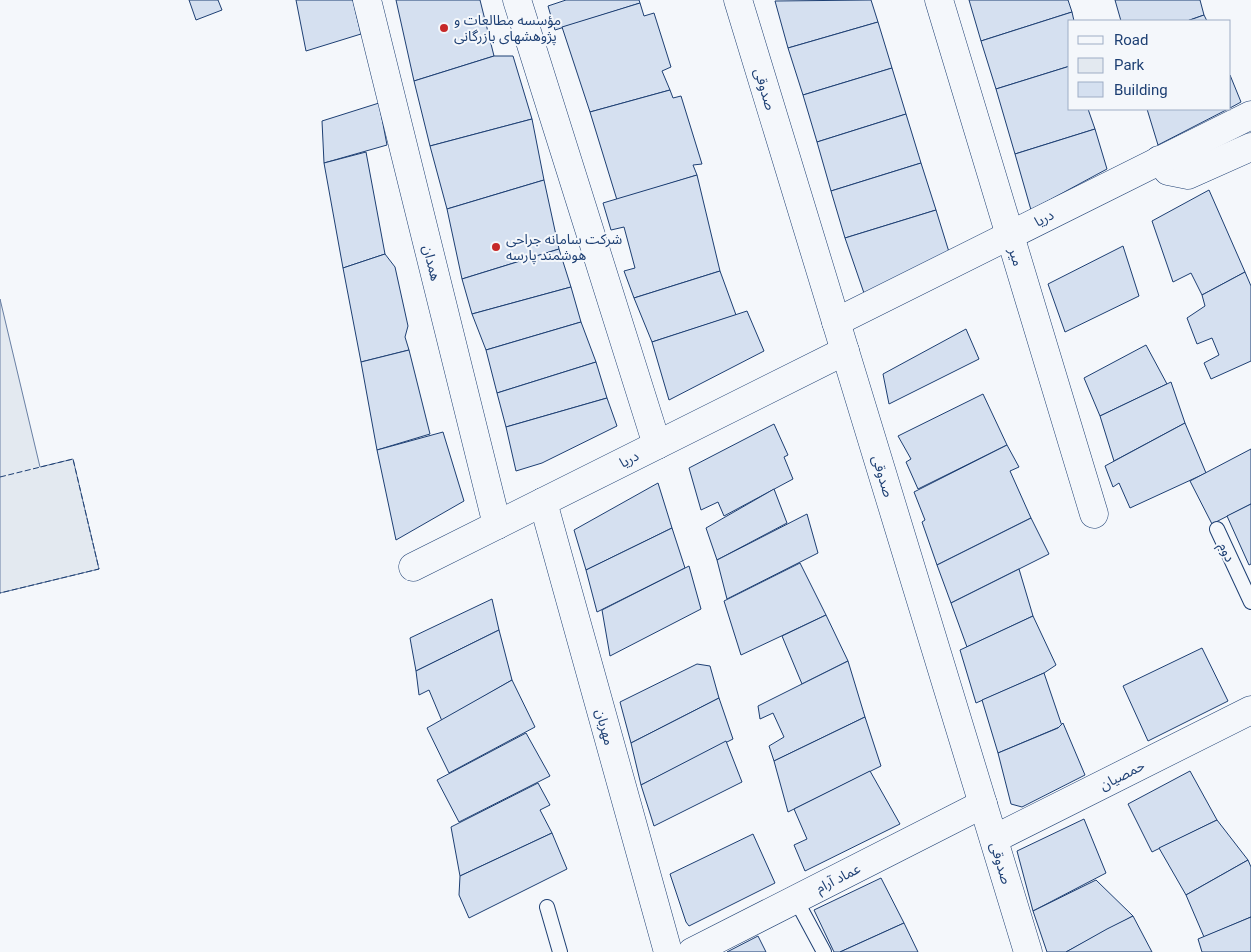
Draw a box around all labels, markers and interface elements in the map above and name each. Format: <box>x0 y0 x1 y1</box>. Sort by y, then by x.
place label: مؤسسه مطالعات و پژوهشهای بازرگانی <box>454 12 561 46</box>
legend <box>1068 20 1231 110</box>
marker: مؤسسه مطالعات و پژوهشهای بازرگانی <box>438 22 450 34</box>
text: Road <box>1114 31 1148 49</box>
text: Park <box>1114 56 1145 74</box>
street label: صدوقی <box>750 66 779 112</box>
text: Building <box>1114 81 1168 99</box>
street label: دریا <box>1032 206 1057 230</box>
place label: شرکت سامانه جراحی هوشمند پارسه <box>506 231 622 265</box>
marker: شرکت سامانه جراحی هوشمند پارسه <box>490 241 502 253</box>
street label: همدان <box>419 243 444 283</box>
street label: میر <box>1004 245 1026 268</box>
street label: دریا <box>617 447 642 471</box>
street label: صدوقی <box>868 453 897 499</box>
street label: دوم <box>1213 540 1239 566</box>
street label: مهربان <box>592 707 618 747</box>
street label: حمصیان <box>1097 757 1148 794</box>
street label: صدوقی <box>986 840 1015 886</box>
street label: عماد آرام <box>813 860 864 899</box>

